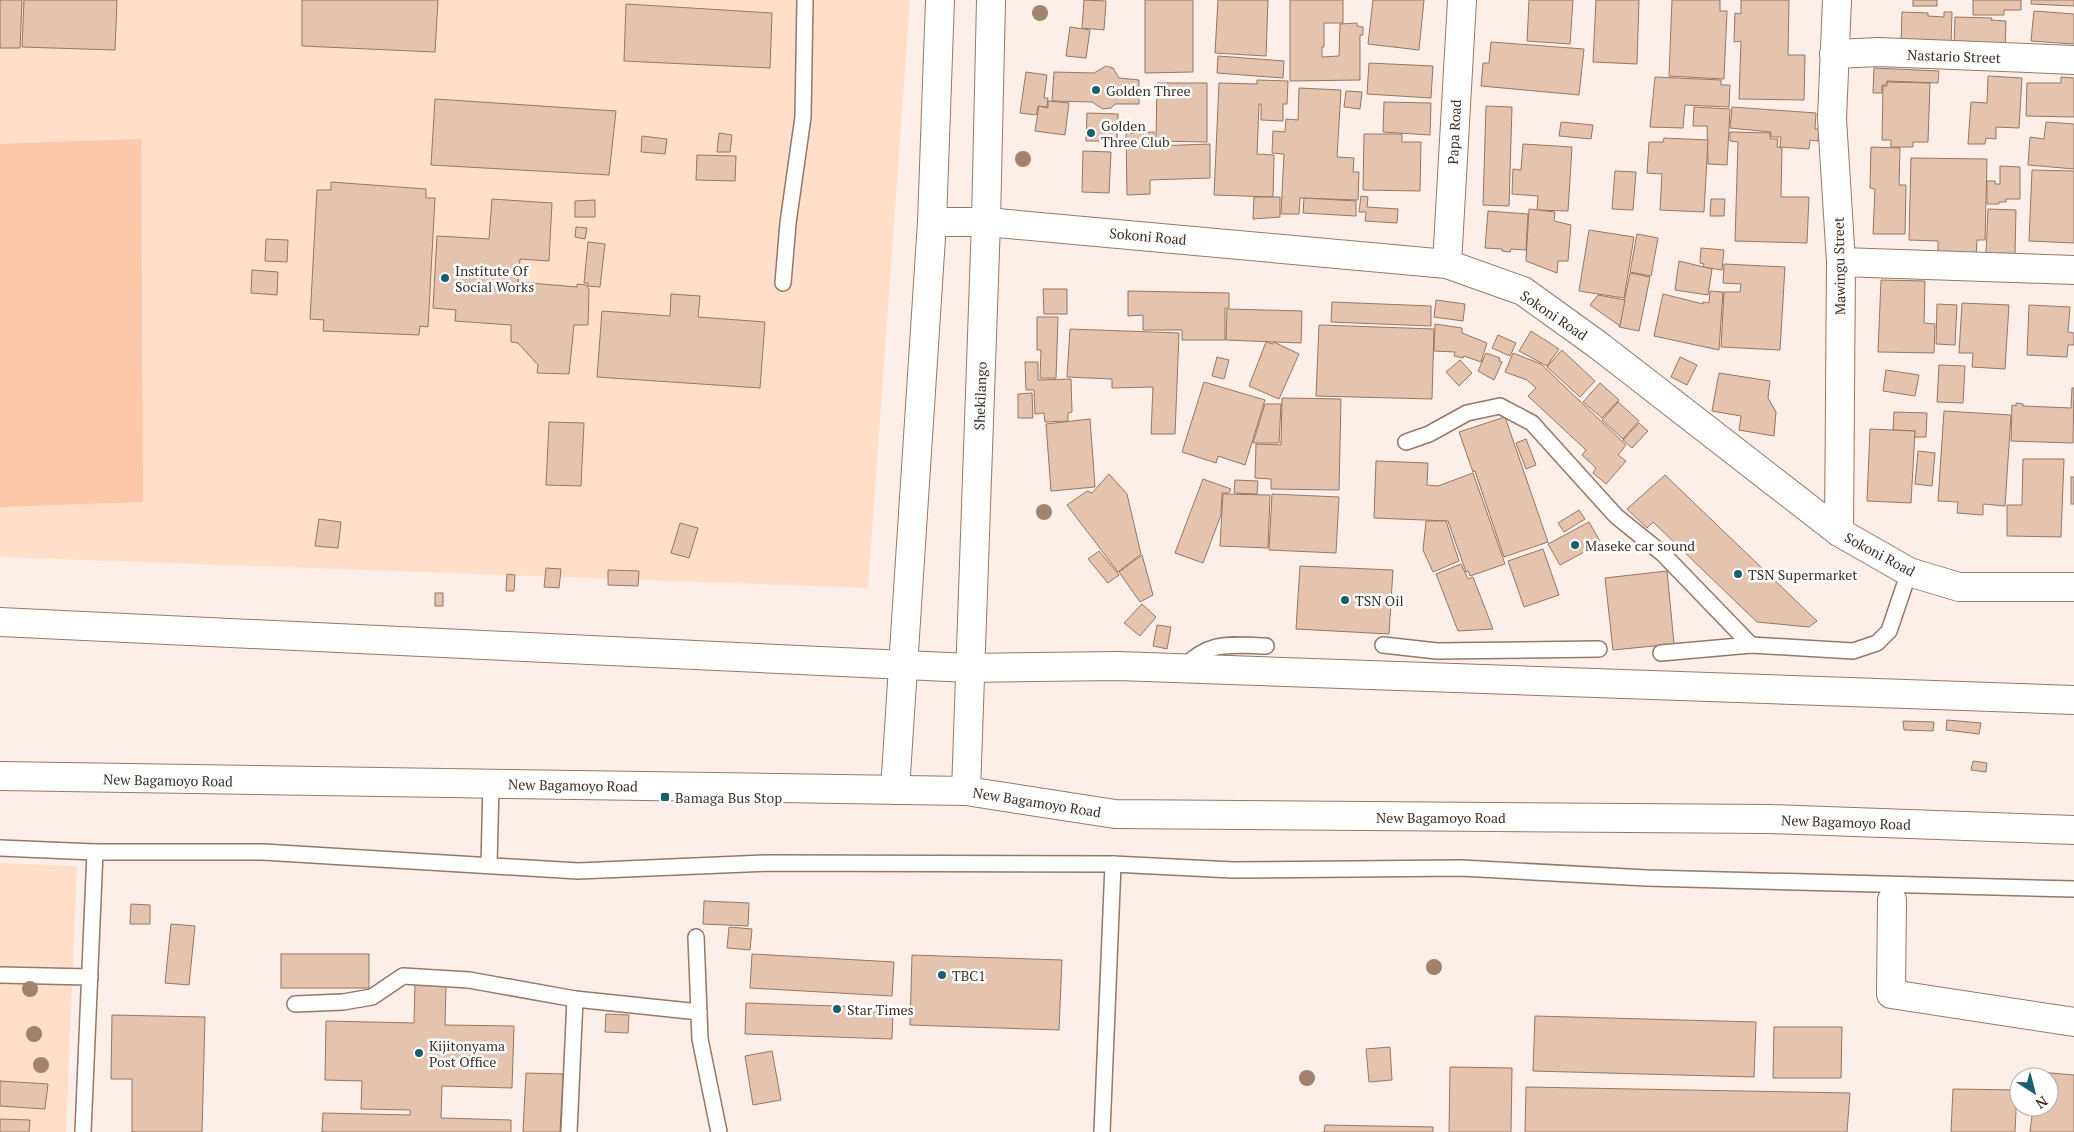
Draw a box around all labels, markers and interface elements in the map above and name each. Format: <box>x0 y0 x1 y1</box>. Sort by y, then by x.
street label: Nastario Street <box>1907 45 2002 67</box>
place label: Golden Three <box>1106 81 1190 100</box>
marker: Golden Three <box>1090 84 1102 96</box>
street label: Papa Road <box>1443 99 1465 165</box>
place label: Golden Three Club <box>1101 116 1170 151</box>
marker: Golden Three Club <box>1085 127 1097 139</box>
street label: Mawingu Street <box>1829 216 1849 315</box>
street label: Sokoni Road <box>1109 223 1188 249</box>
place label: Institute Of Social Works <box>455 261 534 296</box>
marker: Institute Of Social Works <box>439 272 451 284</box>
street label: Sokoni Road <box>1517 286 1592 345</box>
street label: Shekilango <box>969 361 991 431</box>
street label: Sokoni Road <box>1841 527 1919 581</box>
place label: Maseke car sound <box>1585 536 1695 555</box>
marker: Maseke car sound <box>1569 539 1581 551</box>
place label: TSN Supermarket <box>1748 565 1858 584</box>
marker: TSN Supermarket <box>1732 568 1744 580</box>
place label: TSN Oil <box>1355 591 1404 610</box>
marker: TSN Oil <box>1339 594 1351 606</box>
street label: New Bagamoyo Road <box>103 769 233 791</box>
street label: New Bagamoyo Road <box>508 774 638 796</box>
street label: New Bagamoyo Road <box>971 782 1103 822</box>
place label: Bamaga Bus Stop <box>675 788 782 807</box>
marker: Bamaga Bus Stop <box>659 791 671 803</box>
street label: New Bagamoyo Road <box>1376 808 1506 827</box>
street label: New Bagamoyo Road <box>1781 810 1911 834</box>
place label: TBC1 <box>952 966 986 985</box>
marker: TBC1 <box>936 969 948 981</box>
place label: Star Times <box>847 1000 914 1019</box>
marker: Star Times <box>831 1003 843 1015</box>
place label: Kijitonyama Post Office <box>429 1036 505 1071</box>
marker: Kijitonyama Post Office <box>413 1047 425 1059</box>
north arrow <box>2009 1067 2059 1117</box>
text: N <box>2032 1092 2052 1114</box>

